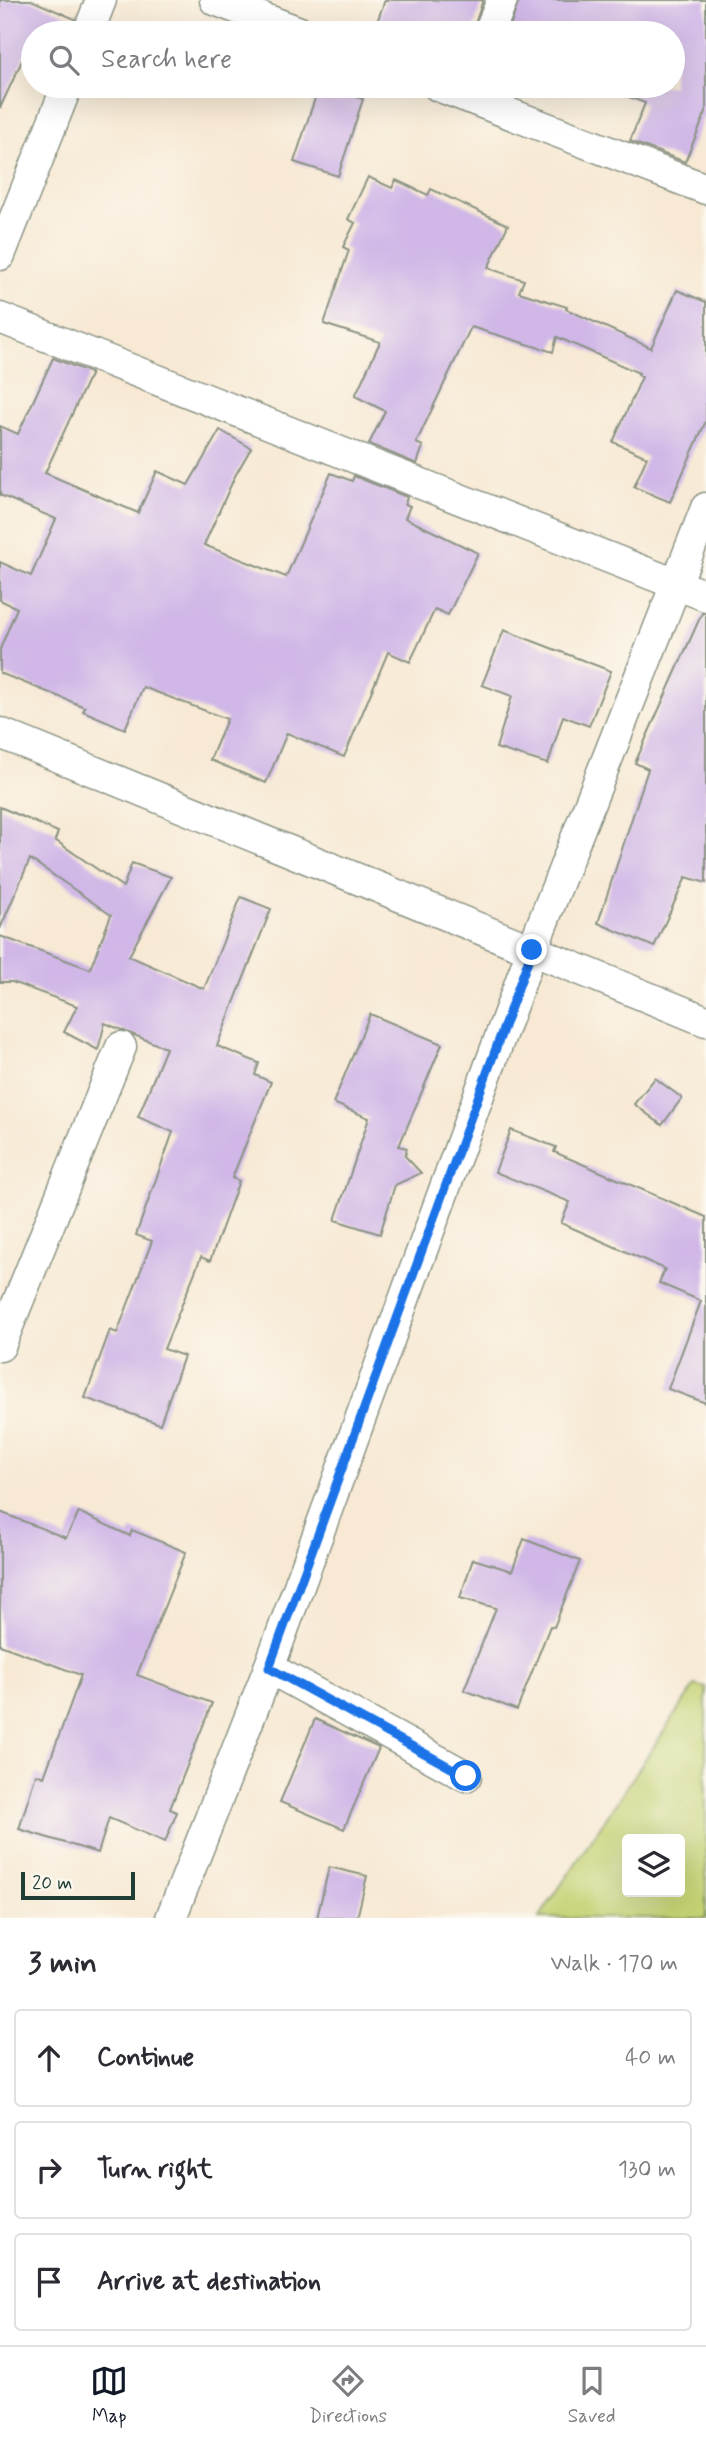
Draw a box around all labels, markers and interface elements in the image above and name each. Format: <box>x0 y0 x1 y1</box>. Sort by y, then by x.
search box <box>21 21 685 98</box>
icon: search <box>45 41 83 79</box>
text: Search here <box>101 43 232 77</box>
route end <box>516 934 547 965</box>
route start <box>450 1760 481 1791</box>
map controls <box>622 1834 685 1897</box>
button: layers <box>622 1834 685 1897</box>
scale bar <box>21 1869 135 1901</box>
text: 20 m <box>32 1871 72 1896</box>
text: 3 min <box>28 1944 97 1983</box>
text: Walk · 170 m <box>550 1949 678 1979</box>
icon: ahead <box>30 2039 68 2077</box>
text: Continue <box>97 2041 194 2075</box>
text: 40 m <box>625 2043 676 2073</box>
icon: right <box>30 2151 68 2189</box>
text: Turn right <box>97 2153 213 2187</box>
text: 130 m <box>618 2155 676 2185</box>
icon: arrive <box>30 2263 68 2301</box>
text: Arrive at destination <box>97 2265 321 2299</box>
tab: Map <box>90 2362 128 2429</box>
tab: Directions <box>309 2362 387 2429</box>
tab: Saved <box>568 2362 616 2429</box>

